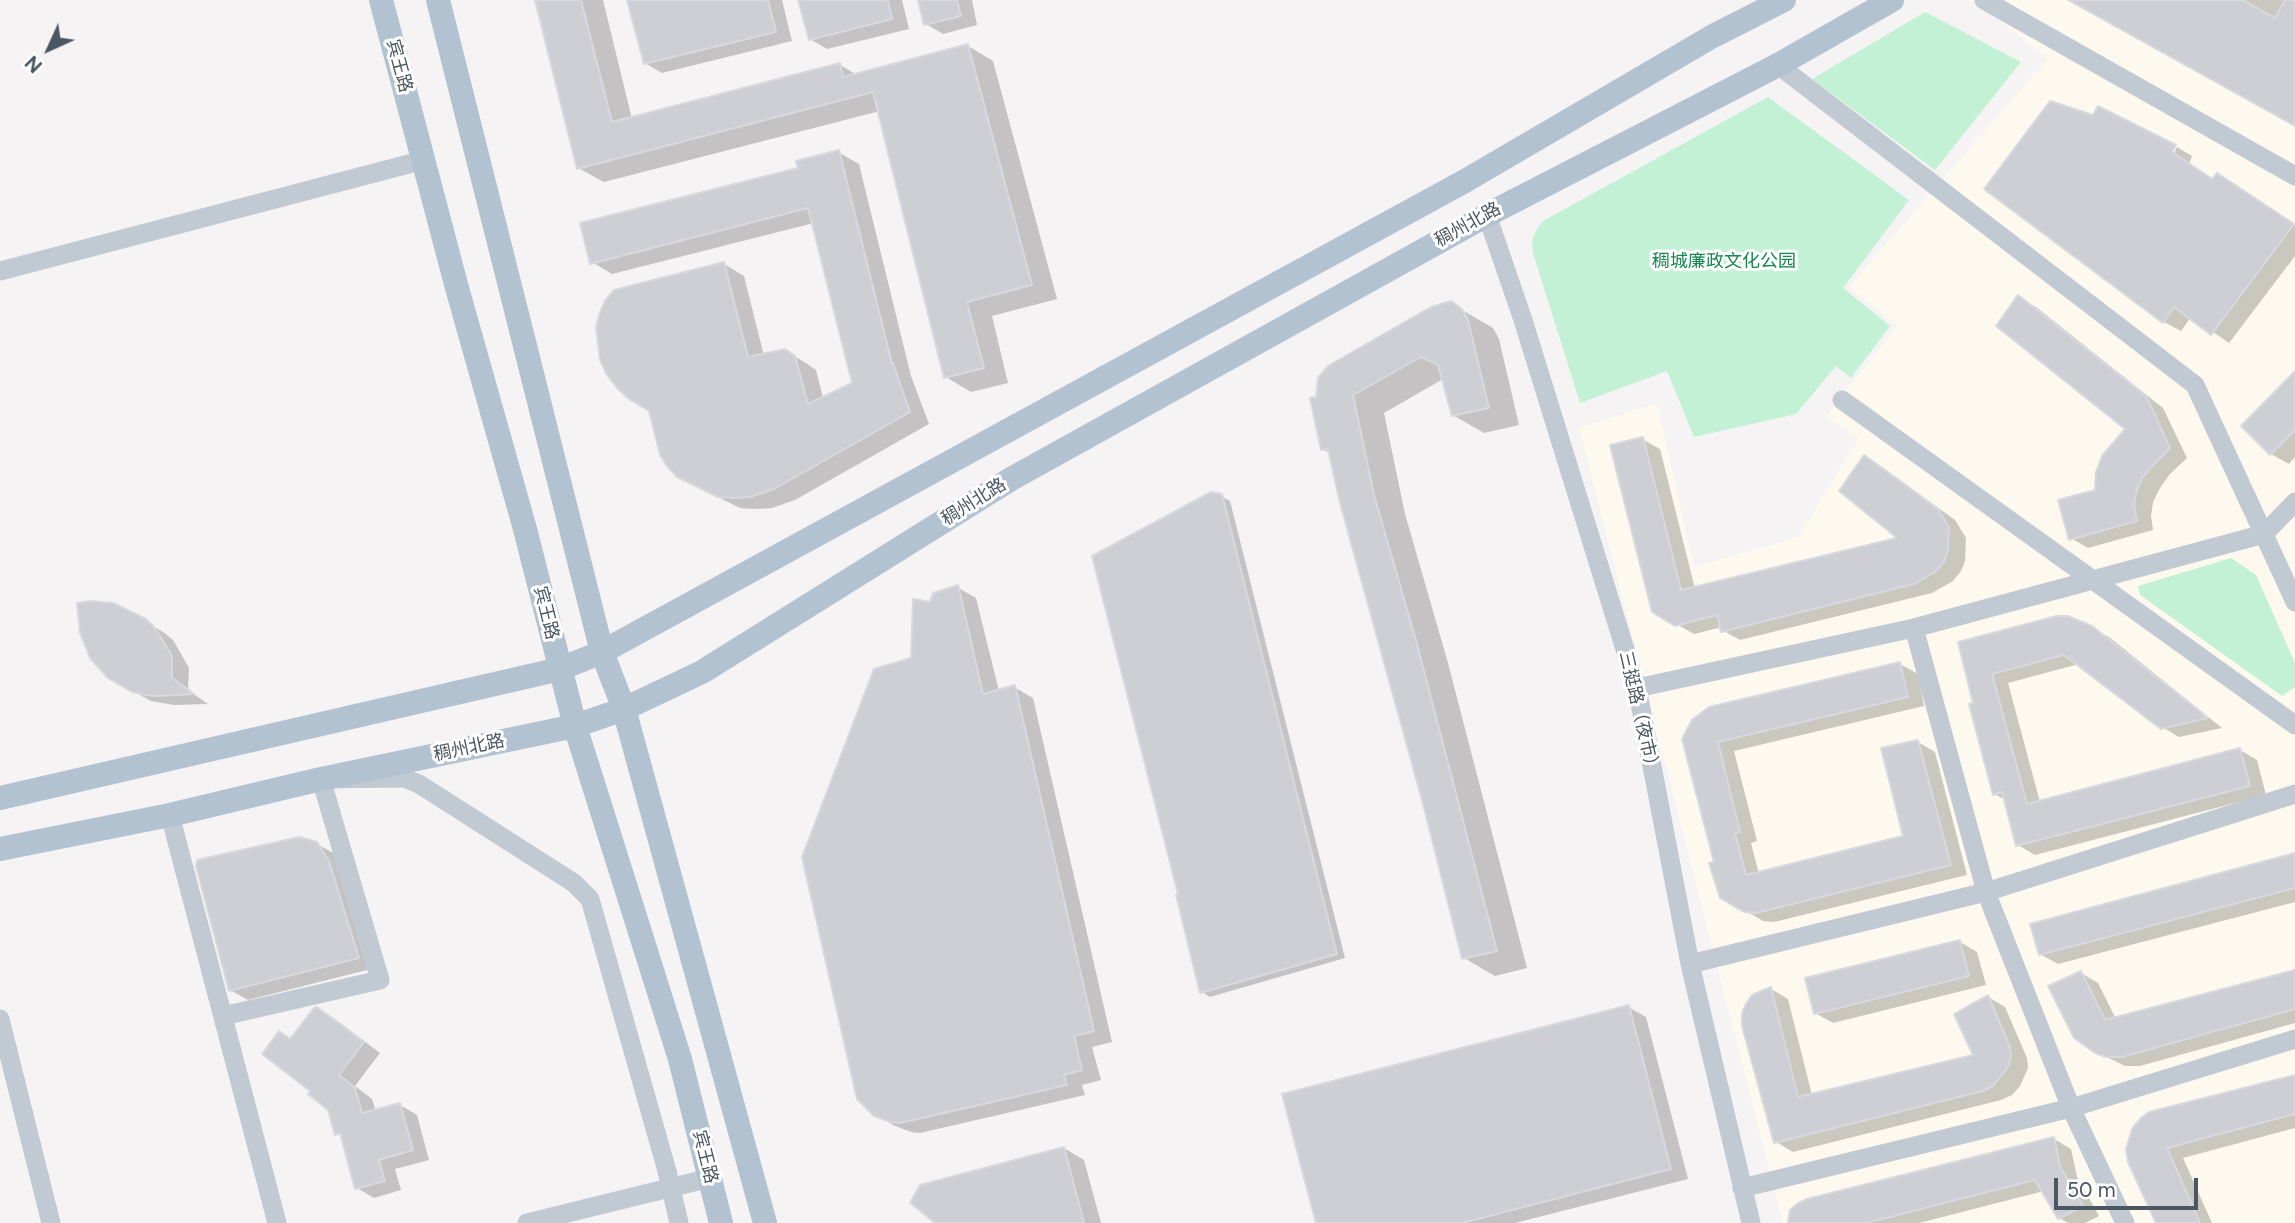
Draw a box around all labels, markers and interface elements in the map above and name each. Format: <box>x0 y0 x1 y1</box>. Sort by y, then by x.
north arrow <box>14 14 84 84</box>
street label: 宾王路 <box>382 37 416 95</box>
text: N <box>20 51 47 78</box>
street label: 稠州北路 <box>1431 198 1505 252</box>
park label: 稠城廉政文化公园 <box>1652 251 1796 273</box>
street label: 稠州北路 <box>938 474 1010 530</box>
street label: 宾王路 <box>529 584 563 642</box>
street label: 三挺路（夜市） <box>1614 649 1664 777</box>
street label: 稠州北路 <box>432 730 506 766</box>
street label: 宾王路 <box>688 1128 722 1186</box>
scale bar <box>2057 1164 2200 1208</box>
text: 50 m <box>2067 1177 2116 1202</box>

